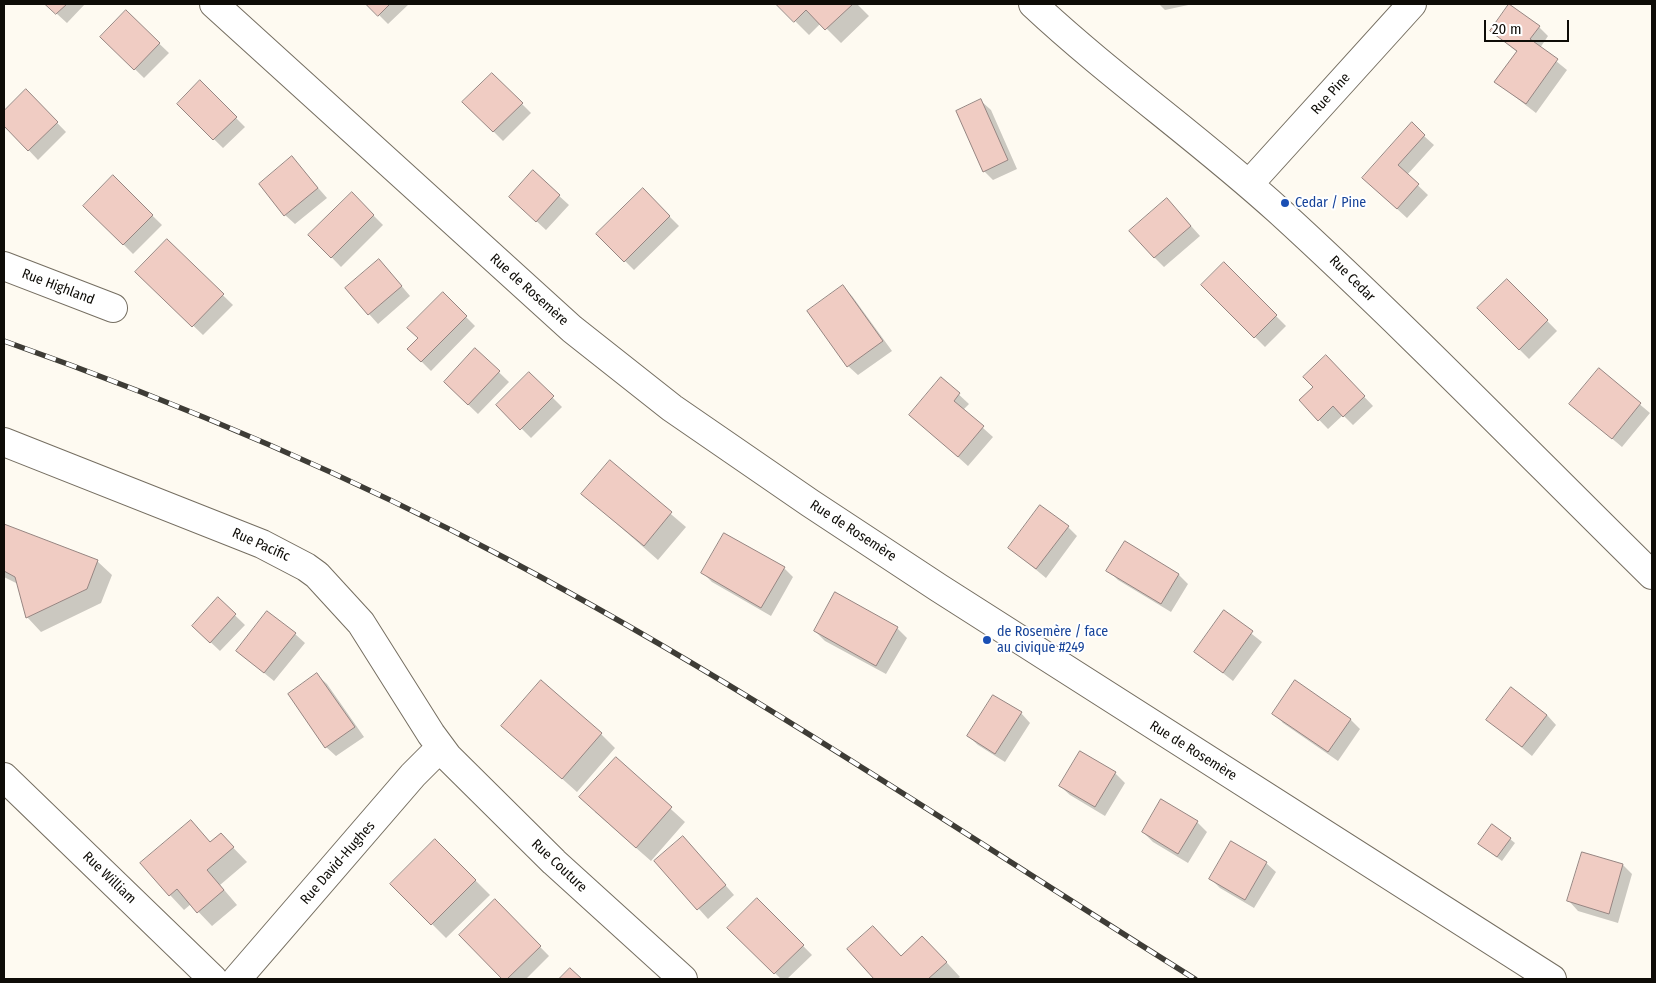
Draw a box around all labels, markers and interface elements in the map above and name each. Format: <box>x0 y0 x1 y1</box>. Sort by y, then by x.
scale bar <box>1486 10 1571 42</box>
text: 20 m <box>1492 20 1522 38</box>
street label: Rue Pine <box>1308 70 1354 118</box>
place label: Cedar / Pine <box>1295 195 1366 211</box>
marker: Cedar / Pine <box>1279 197 1291 209</box>
street label: Rue de Rosemère <box>486 250 572 330</box>
street label: Rue Cedar <box>1325 252 1379 306</box>
street label: Rue Highland <box>19 265 97 309</box>
street label: Rue de Rosemère <box>807 497 899 565</box>
street label: Rue Pacific <box>230 525 292 565</box>
place label: de Rosemère / face au civique #249 <box>997 624 1108 656</box>
marker: de Rosemère / face au civique #249 <box>981 634 993 646</box>
street label: Rue de Rosemère <box>1146 717 1240 785</box>
street label: Rue David-Hughes <box>297 818 379 908</box>
street label: Rue Couture <box>528 836 590 896</box>
street label: Rue William <box>79 848 139 908</box>

